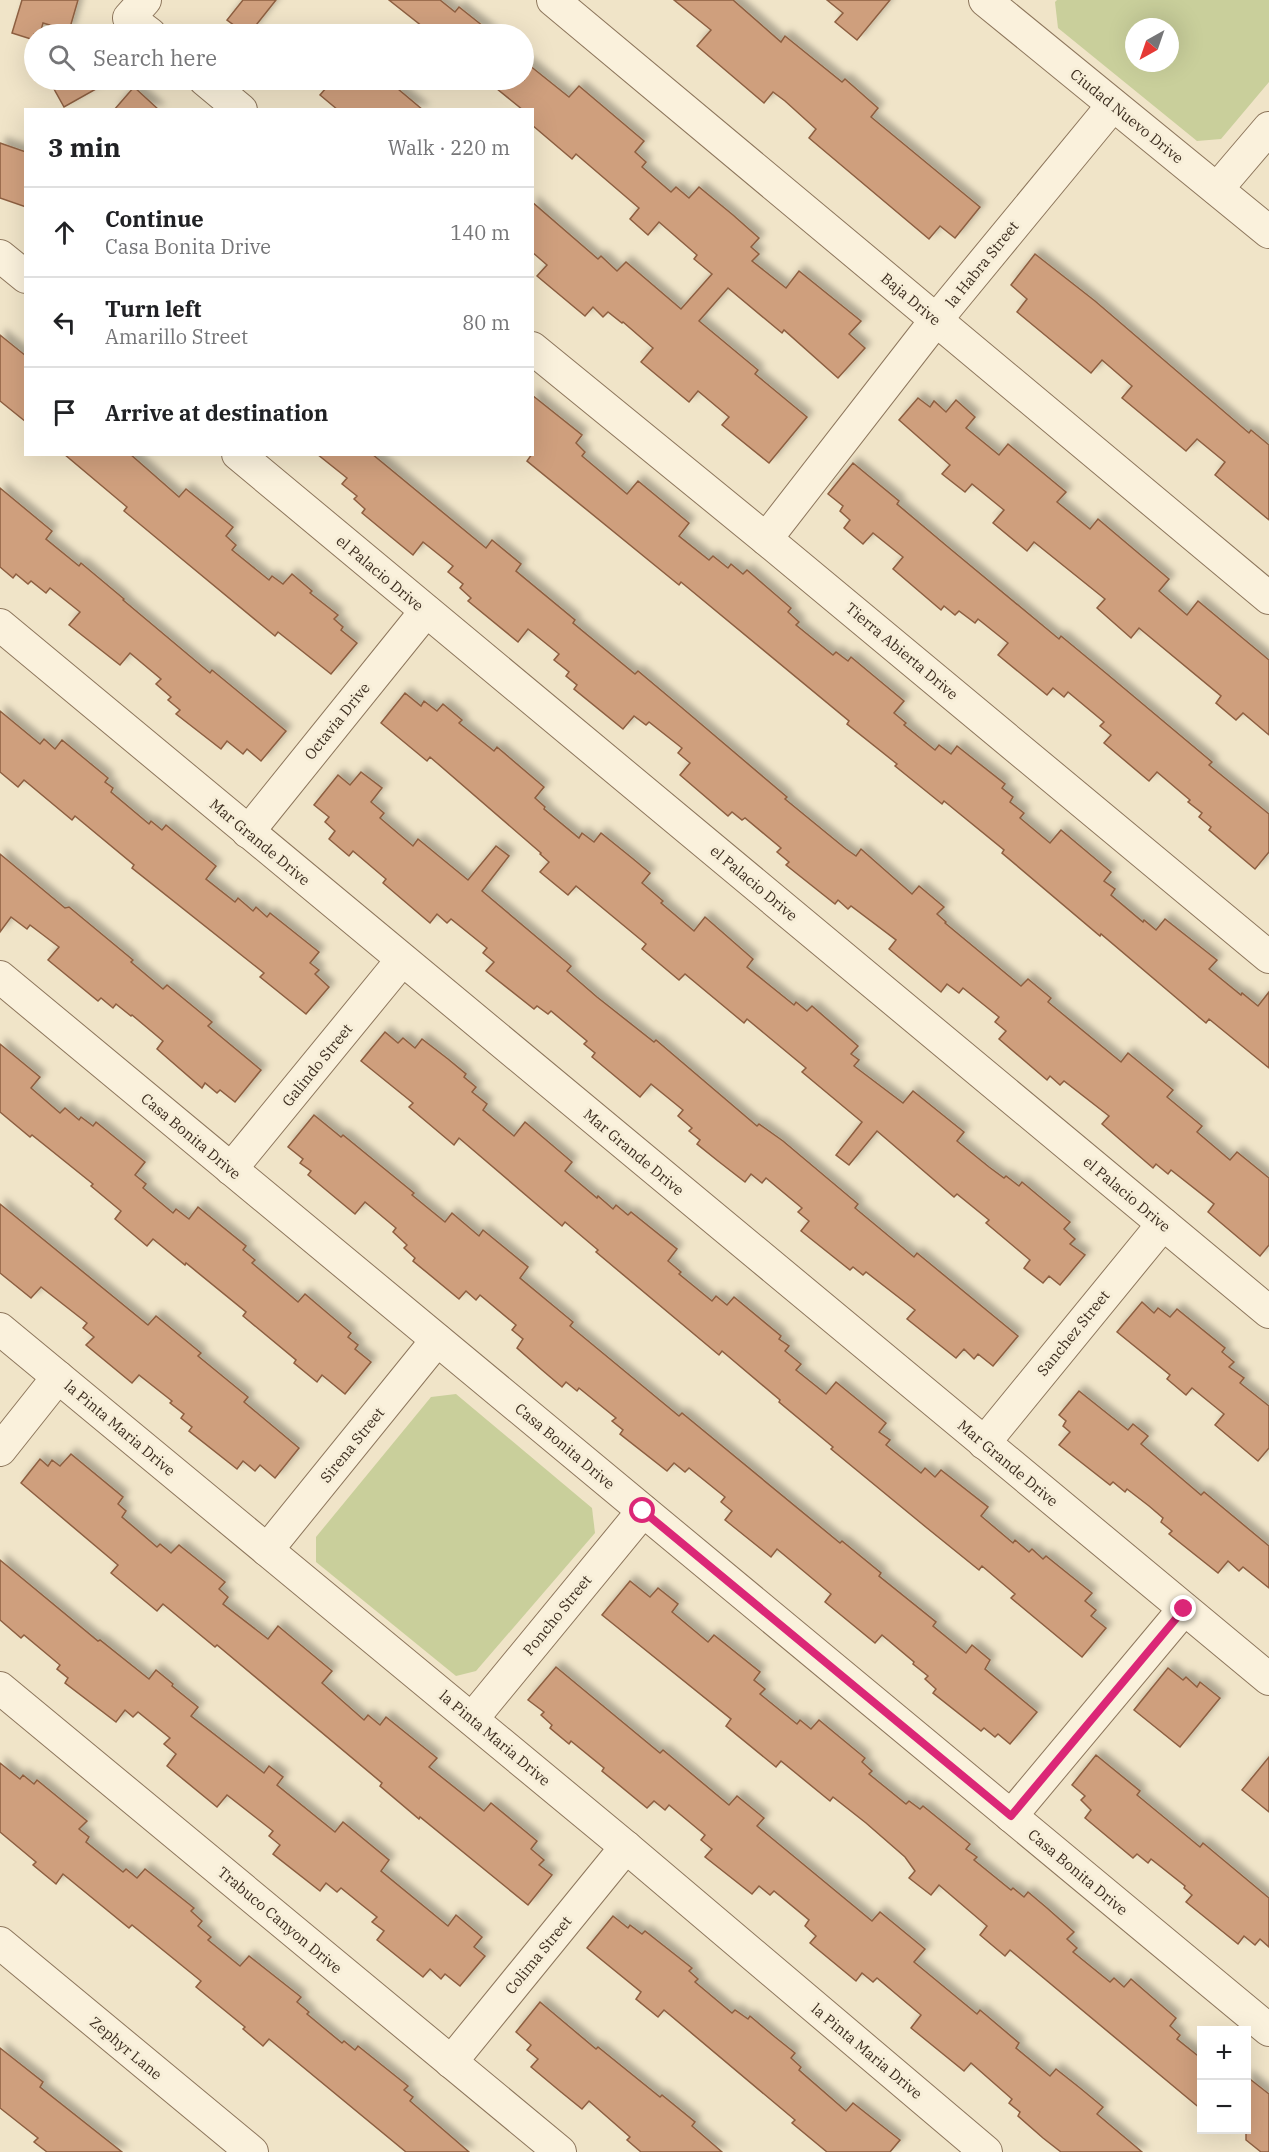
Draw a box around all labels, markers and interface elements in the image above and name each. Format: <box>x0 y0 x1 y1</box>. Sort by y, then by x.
north arrow <box>1125 18 1179 72</box>
search box <box>24 24 534 90</box>
icon: search <box>45 41 78 74</box>
text: Search here <box>93 43 217 72</box>
street label: Ciudad Nuevo Drive <box>1066 64 1188 168</box>
text: 3 min <box>48 130 121 164</box>
text: Walk · 220 m <box>388 134 510 161</box>
text: Continue <box>105 204 204 233</box>
icon: ahead <box>48 216 81 249</box>
street label: la Habra Street <box>941 217 1023 311</box>
text: 140 m <box>450 219 510 246</box>
text: Casa Bonita Drive <box>105 233 271 260</box>
street label: Baja Drive <box>877 268 945 330</box>
text: Turn left <box>105 294 201 323</box>
icon: left <box>48 306 81 339</box>
text: 80 m <box>462 309 510 336</box>
text: Amarillo Street <box>105 323 248 350</box>
icon: arrive <box>48 396 81 429</box>
text: Arrive at destination <box>105 398 328 427</box>
street label: el Palacio Drive <box>332 531 428 615</box>
street label: Tierra Abierta Drive <box>842 598 962 704</box>
street label: Octavia Drive <box>300 678 374 764</box>
street label: Mar Grande Drive <box>206 795 314 889</box>
street label: el Palacio Drive <box>706 841 802 925</box>
street label: Galindo Street <box>278 1020 356 1110</box>
street label: Casa Bonita Drive <box>137 1089 245 1183</box>
street label: Mar Grande Drive <box>580 1105 688 1199</box>
street label: el Palacio Drive <box>1079 1152 1175 1236</box>
street label: Sanchez Street <box>1033 1286 1113 1380</box>
street label: la Pinta Maria Drive <box>61 1376 179 1480</box>
street label: Casa Bonita Drive <box>511 1399 619 1493</box>
street label: Sirena Street <box>316 1403 388 1487</box>
street label: Mar Grande Drive <box>954 1416 1062 1510</box>
route start <box>629 1497 655 1523</box>
street label: Poncho Street <box>519 1571 595 1659</box>
route end <box>1170 1595 1196 1621</box>
street label: la Pinta Maria Drive <box>436 1686 554 1790</box>
street label: Casa Bonita Drive <box>1024 1825 1132 1919</box>
street label: Trabuco Canyon Drive <box>214 1862 346 1978</box>
street label: Colima Street <box>501 1912 575 1998</box>
street label: la Pinta Maria Drive <box>808 1999 926 2103</box>
street label: Zephyr Lane <box>86 2012 166 2084</box>
map controls <box>1197 2026 1251 2134</box>
button: + <box>1197 2026 1251 2080</box>
button: − <box>1197 2080 1251 2134</box>

